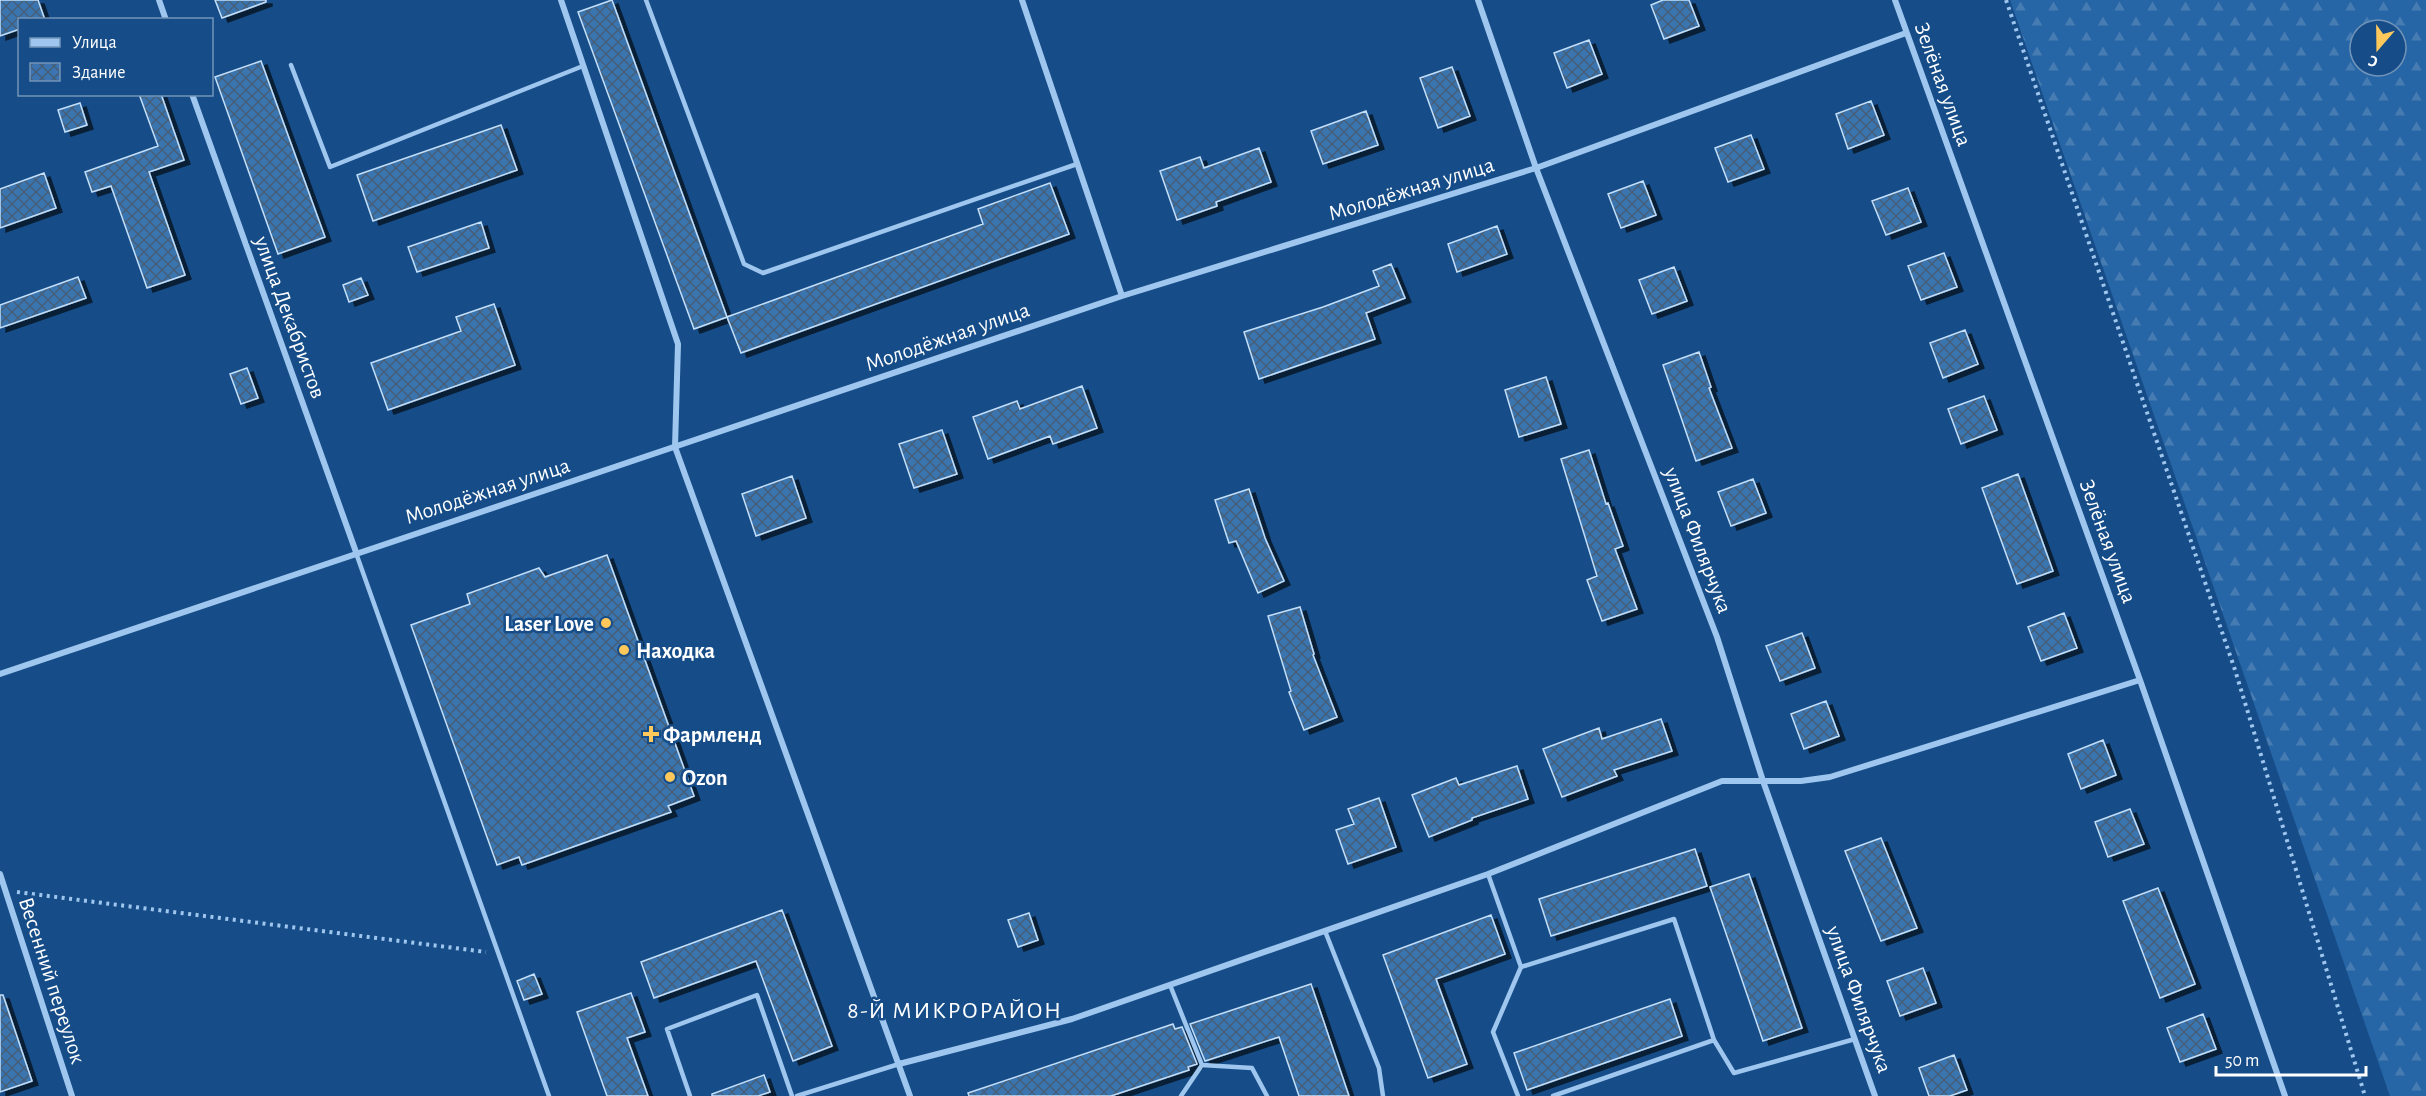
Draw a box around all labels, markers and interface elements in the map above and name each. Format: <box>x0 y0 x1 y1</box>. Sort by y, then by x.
legend <box>18 18 213 96</box>
north arrow <box>2348 18 2408 78</box>
street label: Зелёная улица <box>1911 20 1976 149</box>
text: Улица <box>72 34 117 52</box>
text: С <box>2366 52 2380 70</box>
text: Здание <box>72 64 126 82</box>
street label: Молодёжная улица <box>1326 153 1497 225</box>
street label: улица Декабристов <box>250 232 330 401</box>
street label: Молодёжная улица <box>862 299 1032 375</box>
street label: Молодёжная улица <box>402 454 572 528</box>
street label: улица Филярчука <box>1660 463 1736 616</box>
street label: Зелёная улица <box>2076 477 2141 606</box>
place label: Laser Love <box>504 613 594 635</box>
marker: Laser Love <box>599 616 613 630</box>
place label: Находка <box>636 640 715 662</box>
marker: Находка <box>617 643 631 657</box>
place label: Фармленд <box>663 724 762 746</box>
marker: Фармленд <box>644 727 658 741</box>
place label: Ozon <box>682 767 728 789</box>
marker: Ozon <box>663 770 677 784</box>
street label: Весенний переулок <box>15 894 89 1066</box>
street label: улица Филярчука <box>1822 922 1896 1076</box>
district label: 8-Й МИКРОРАЙОН <box>847 999 1063 1023</box>
scale bar <box>2216 1039 2366 1077</box>
text: 50 m <box>2225 1052 2259 1070</box>

